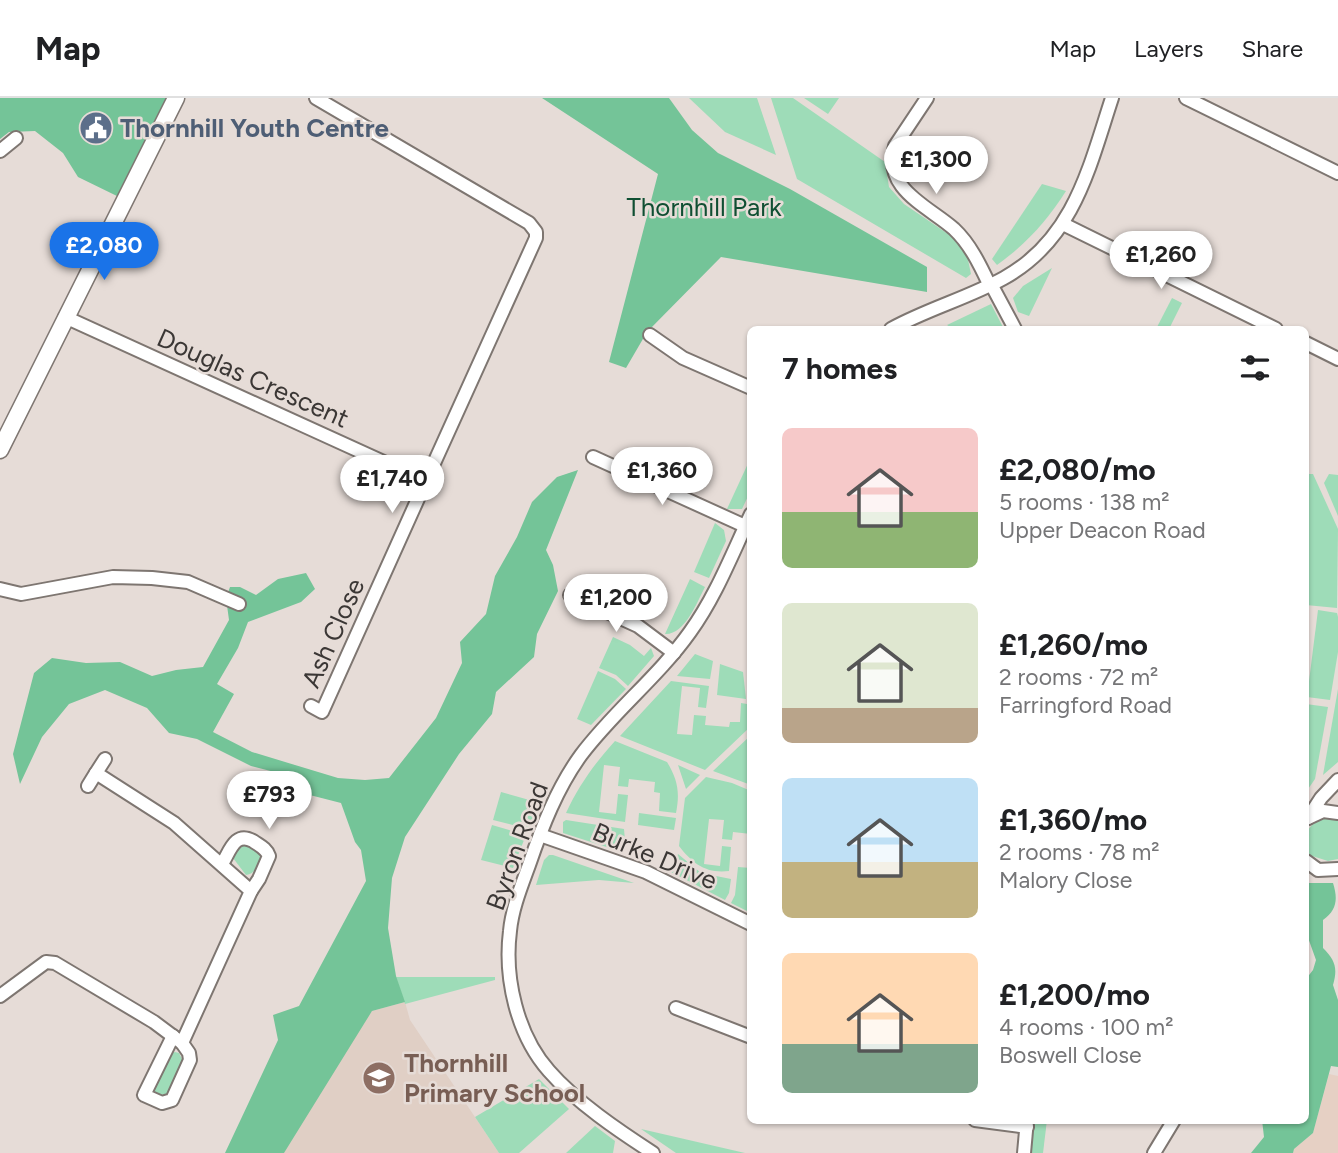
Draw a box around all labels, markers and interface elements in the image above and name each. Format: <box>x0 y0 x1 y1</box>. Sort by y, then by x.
text: Map <box>35 29 101 68</box>
text: Map <box>1049 34 1096 63</box>
text: Layers <box>1134 34 1203 63</box>
text: Share <box>1241 34 1303 63</box>
public building icon: Thornhill Youth Centre <box>77 109 115 147</box>
place label: Thornhill Youth Centre <box>120 112 389 144</box>
pin: £1,300 <box>879 136 993 196</box>
text: £1,300 <box>900 145 972 173</box>
park label: Thornhill Park <box>626 191 782 223</box>
pin: £2,080 <box>47 222 161 282</box>
text: £2,080 <box>66 231 142 259</box>
pin: £1,260 <box>1104 232 1218 291</box>
text: £1,260 <box>1126 240 1196 268</box>
street label: Douglas Crescent <box>152 321 354 435</box>
icon: filters <box>1236 349 1274 387</box>
text: 7 homes <box>782 350 897 387</box>
pin: £1,360 <box>605 448 719 507</box>
text: £2,080/mo <box>999 451 1156 488</box>
pin: £1,740 <box>335 456 449 515</box>
text: £1,360 <box>627 456 697 484</box>
icon: home <box>838 456 922 540</box>
text: £1,740 <box>356 464 428 492</box>
text: 5 rooms · 138 m² <box>999 488 1170 516</box>
text: Upper Deacon Road <box>999 516 1206 544</box>
street label: Ash Close <box>295 573 371 693</box>
pin: £1,200 <box>559 574 673 634</box>
text: £1,200 <box>580 583 652 611</box>
text: £1,260/mo <box>999 626 1148 663</box>
icon: home <box>838 631 922 715</box>
text: 2 rooms · 72 m² <box>999 663 1158 691</box>
text: Farringford Road <box>999 691 1172 719</box>
pin: £793 <box>228 772 310 831</box>
street label: Byron Road <box>479 777 555 915</box>
text: £793 <box>243 780 295 808</box>
text: £1,360/mo <box>999 801 1147 838</box>
icon: home <box>838 806 922 890</box>
street label: Burke Drive <box>588 815 722 897</box>
text: 2 rooms · 78 m² <box>999 838 1160 866</box>
text: Malory Close <box>999 866 1132 894</box>
text: £1,200/mo <box>999 976 1150 1013</box>
icon: home <box>838 981 922 1065</box>
text: 4 rooms · 100 m² <box>999 1013 1173 1041</box>
text: Boswell Close <box>999 1041 1142 1069</box>
place label: Thornhill Primary School <box>404 1047 585 1109</box>
school or university icon: Thornhill Primary School <box>360 1059 398 1097</box>

